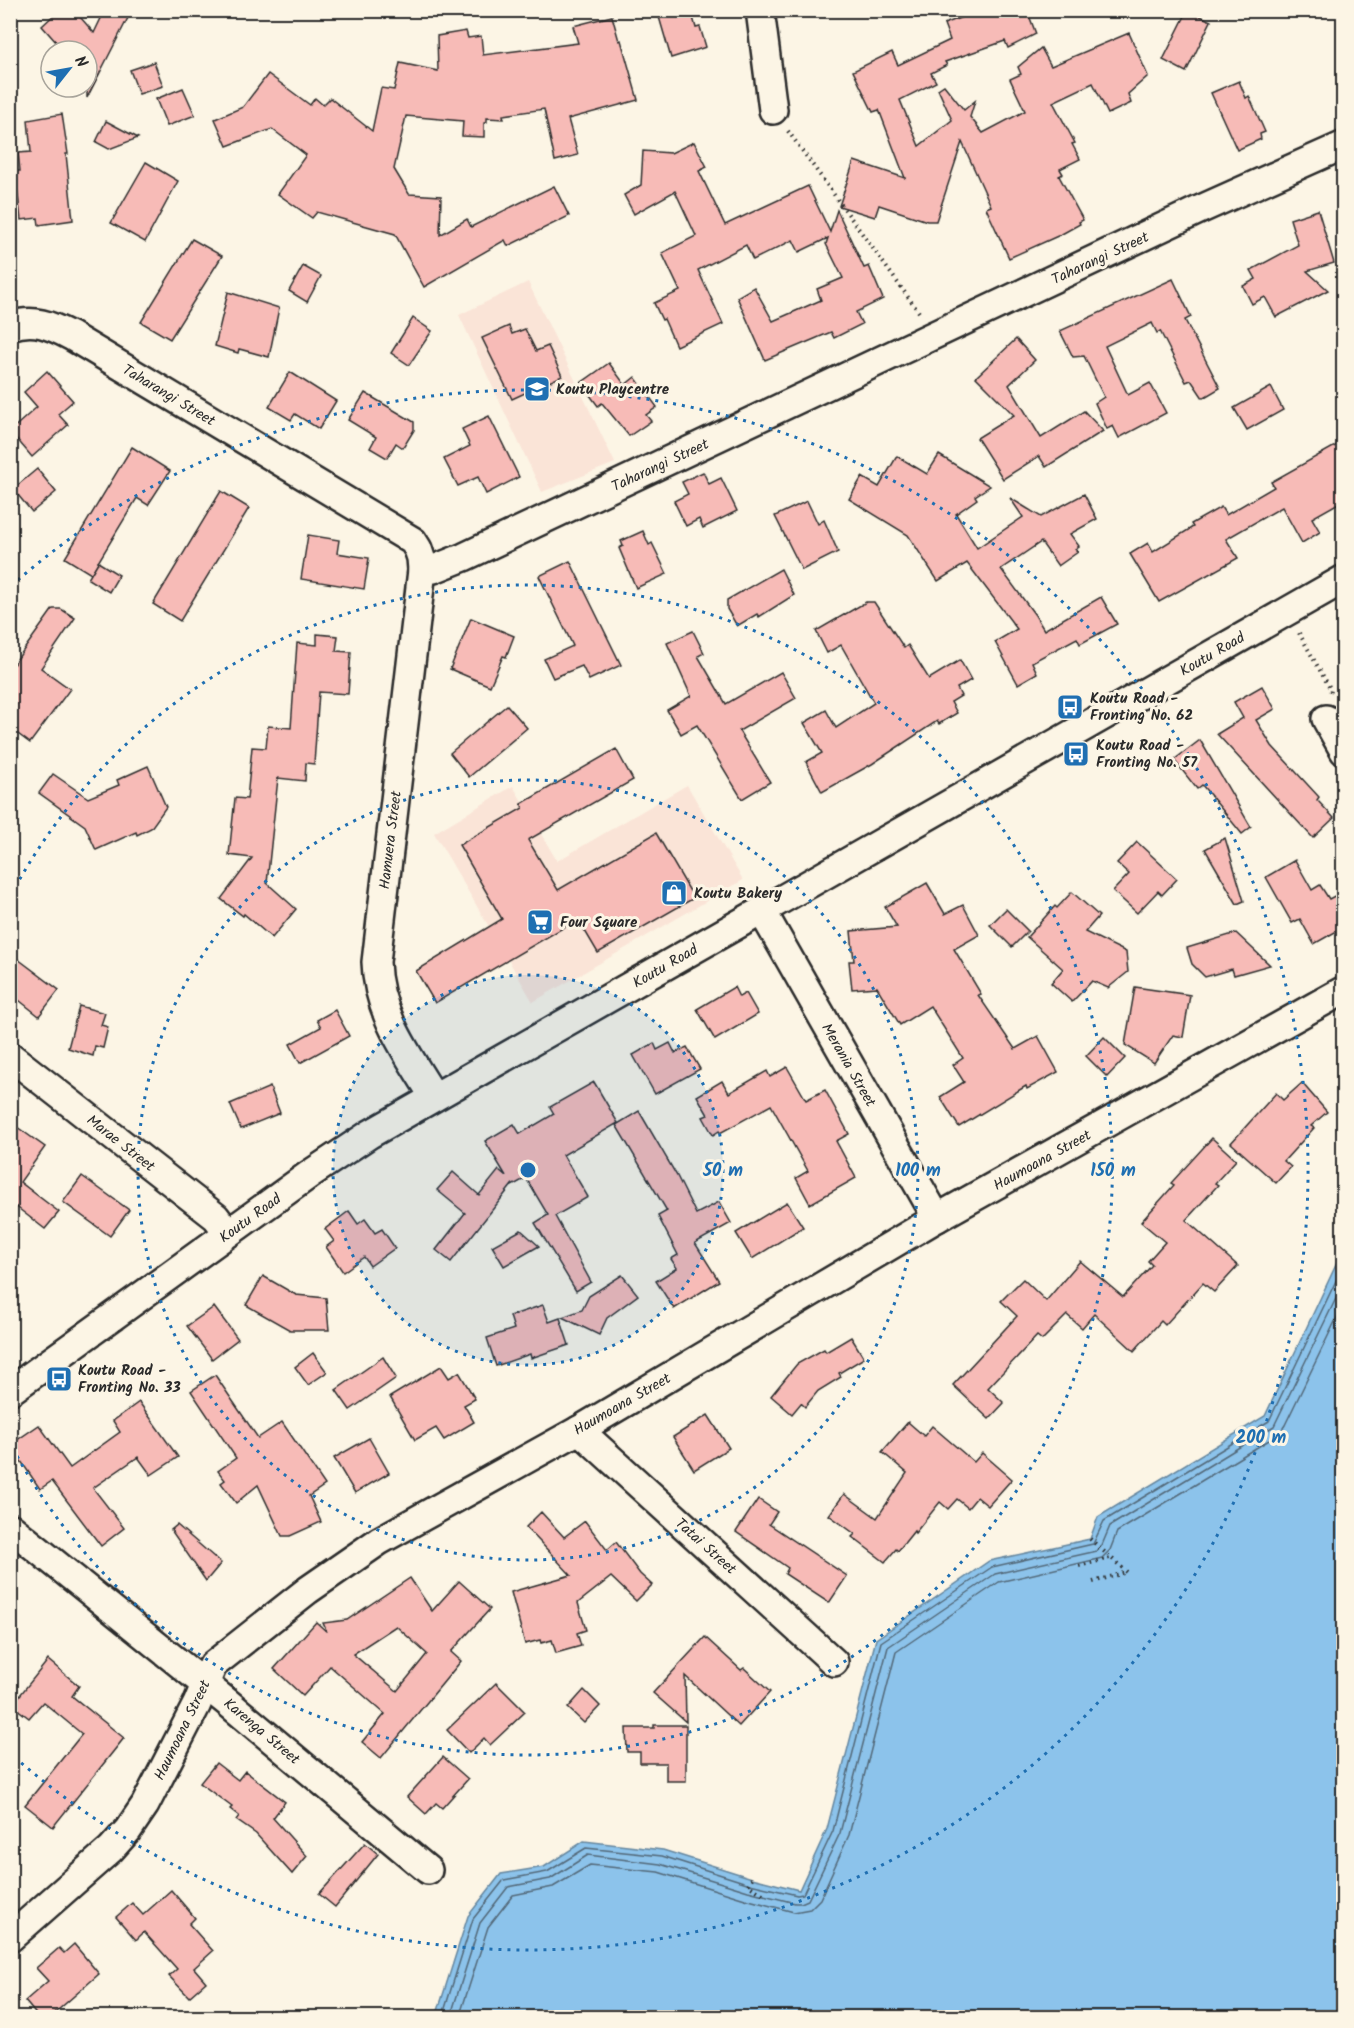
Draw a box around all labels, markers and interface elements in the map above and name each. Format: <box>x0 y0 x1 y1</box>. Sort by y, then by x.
north arrow <box>39 39 99 99</box>
text: N <box>67 51 94 73</box>
street label: Taharangi Street <box>1048 226 1153 292</box>
street label: Taharangi Street <box>117 359 220 433</box>
school or university icon: Koutu Playcentre <box>522 374 552 404</box>
place label: Koutu Playcentre <box>556 378 670 402</box>
street label: Taharangi Street <box>608 433 713 499</box>
street label: Koutu Road <box>1175 626 1250 683</box>
place label: Koutu Road - Fronting No. 62 <box>1090 687 1193 728</box>
bus stop icon: Koutu Road - Fronting No. 62 <box>1055 692 1085 722</box>
place label: Koutu Road - Fronting No. 57 <box>1096 734 1198 775</box>
bus stop icon: Koutu Road - Fronting No. 57 <box>1061 739 1091 769</box>
street label: Hamuera Street <box>373 789 409 891</box>
shop icon: Koutu Bakery <box>659 878 689 908</box>
place label: Koutu Bakery <box>694 882 782 906</box>
supermarket icon: Four Square <box>525 907 555 937</box>
place label: Four Square <box>560 911 638 935</box>
street label: Koutu Road <box>628 938 703 995</box>
street label: Merania Street <box>814 1019 882 1112</box>
street label: Marae Street <box>81 1109 160 1179</box>
street label: Haumoana Street <box>989 1124 1096 1198</box>
text: 50 m <box>702 1157 743 1186</box>
text: 100 m <box>895 1157 941 1186</box>
text: 150 m <box>1090 1157 1136 1186</box>
centre of rings <box>518 1160 538 1180</box>
street label: Koutu Road <box>214 1188 287 1250</box>
place label: Koutu Road - Fronting No. 33 <box>78 1359 181 1400</box>
bus stop icon: Koutu Road - Fronting No. 33 <box>44 1364 74 1394</box>
street label: Haumoana Street <box>569 1367 676 1443</box>
text: 200 m <box>1236 1424 1287 1453</box>
street label: Tatai Street <box>669 1513 742 1581</box>
street label: Haumoana Street <box>148 1676 218 1785</box>
street label: Karenga Street <box>218 1692 305 1771</box>

